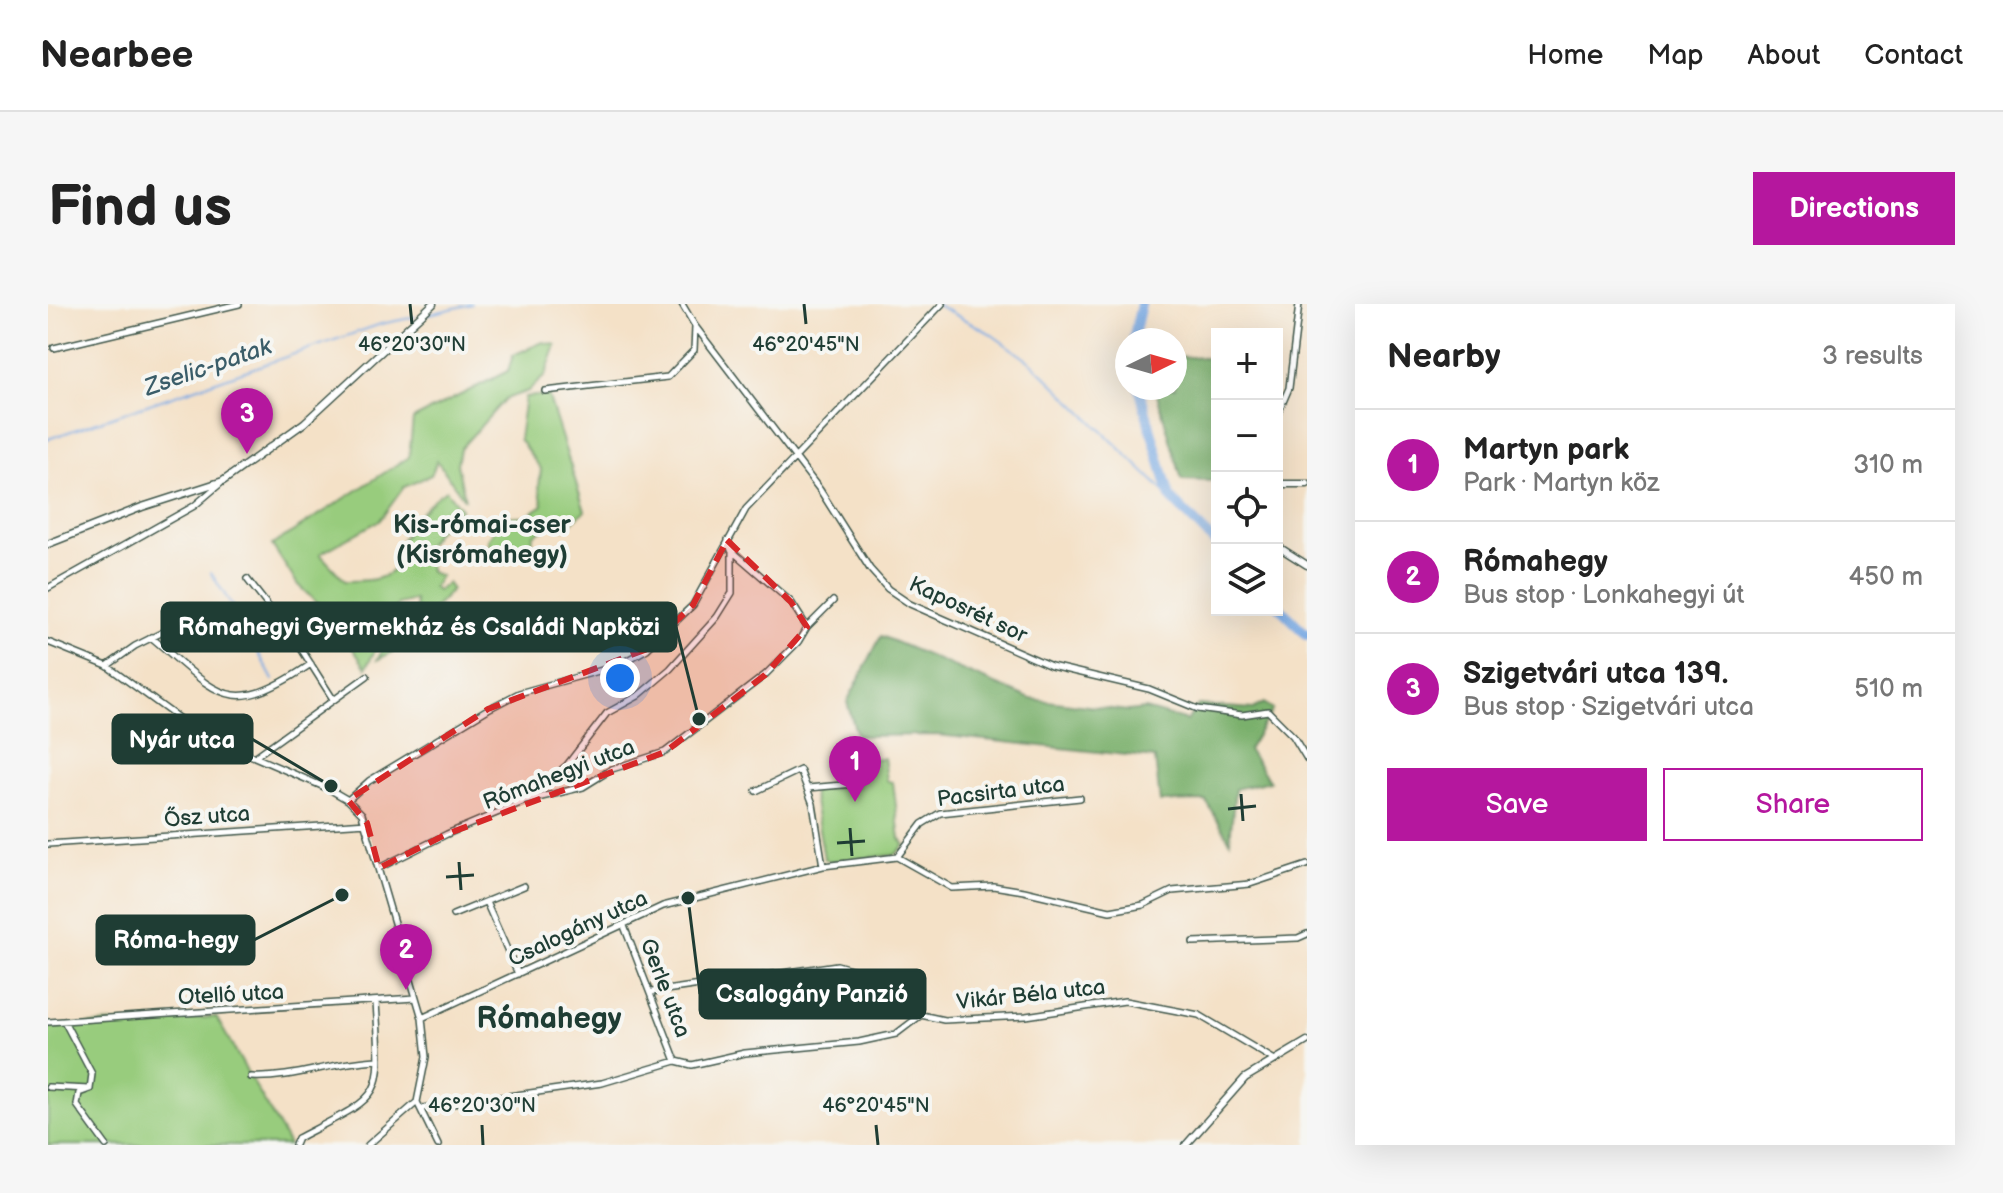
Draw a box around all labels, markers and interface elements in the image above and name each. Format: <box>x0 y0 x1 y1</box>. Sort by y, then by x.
text: Nearbee <box>40 33 193 78</box>
text: Home <box>1527 39 1603 72</box>
text: Map <box>1647 39 1704 72</box>
text: About <box>1748 39 1820 72</box>
text: Contact <box>1864 39 1963 72</box>
button: Directions <box>1753 172 1955 245</box>
text: Find us <box>48 175 232 242</box>
north arrow <box>1115 328 1187 400</box>
map controls <box>1211 328 1283 616</box>
button: + <box>1211 328 1283 400</box>
water label: Zselic-patak <box>140 331 277 403</box>
text: 46°20'30"N <box>358 333 466 357</box>
text: 46°20'45"N <box>752 333 860 357</box>
text: Nearby <box>1387 336 1501 377</box>
text: 3 results <box>1822 341 1923 372</box>
pin: 3 <box>221 388 273 454</box>
button: − <box>1211 400 1283 472</box>
text: Martyn park <box>1463 432 1629 468</box>
text: 1 <box>1408 450 1418 481</box>
text: 310 m <box>1853 450 1923 481</box>
text: Park · Martyn köz <box>1463 468 1660 499</box>
button: locate <box>1211 472 1283 544</box>
district label: Kis-római-cser (Kisrómahegy) <box>393 510 572 571</box>
button: layers <box>1211 544 1283 616</box>
text: Rómahegy <box>1463 544 1608 580</box>
text: 2 <box>1405 562 1421 593</box>
text: 450 m <box>1848 562 1923 593</box>
street label: Kaposrét sor <box>905 571 1032 650</box>
text: Bus stop · Lonkahegyi út <box>1463 580 1745 611</box>
callout: Rómahegyi Gyermekház és Családi Napközi <box>162 603 676 651</box>
text: Rómahegyi Gyermekház és Családi Napközi <box>178 613 660 642</box>
text: Szigetvári utca 139. <box>1463 656 1728 692</box>
your location <box>600 658 640 698</box>
text: 3 <box>1405 674 1421 705</box>
text: 510 m <box>1854 674 1923 705</box>
text: Bus stop · Szigetvári utca <box>1463 692 1754 723</box>
callout: Nyár utca <box>113 715 252 763</box>
text: Nyár utca <box>129 726 235 755</box>
street label: Rómahegyi utca <box>479 734 639 816</box>
pin: 1 <box>829 736 881 802</box>
button: Save <box>1387 768 1647 841</box>
button: Share <box>1663 768 1923 841</box>
street label: Pacsirta utca <box>936 771 1066 813</box>
street label: Ősz utca <box>163 800 251 833</box>
street label: Csalogány utca <box>504 885 652 973</box>
callout: Róma-hegy <box>97 916 254 964</box>
pin: 2 <box>380 924 432 990</box>
text: Róma-hegy <box>113 926 239 955</box>
street label: Gerle utca <box>634 935 696 1041</box>
callout: Csalogány Panzió <box>700 970 925 1018</box>
street label: Vikár Béla utca <box>955 974 1107 1016</box>
street label: Otelló utca <box>177 979 285 1011</box>
text: Csalogány Panzió <box>716 980 908 1009</box>
district label: Rómahegy <box>477 1001 622 1037</box>
text: 46°20'30"N <box>428 1094 536 1118</box>
text: 46°20'45"N <box>822 1094 930 1118</box>

